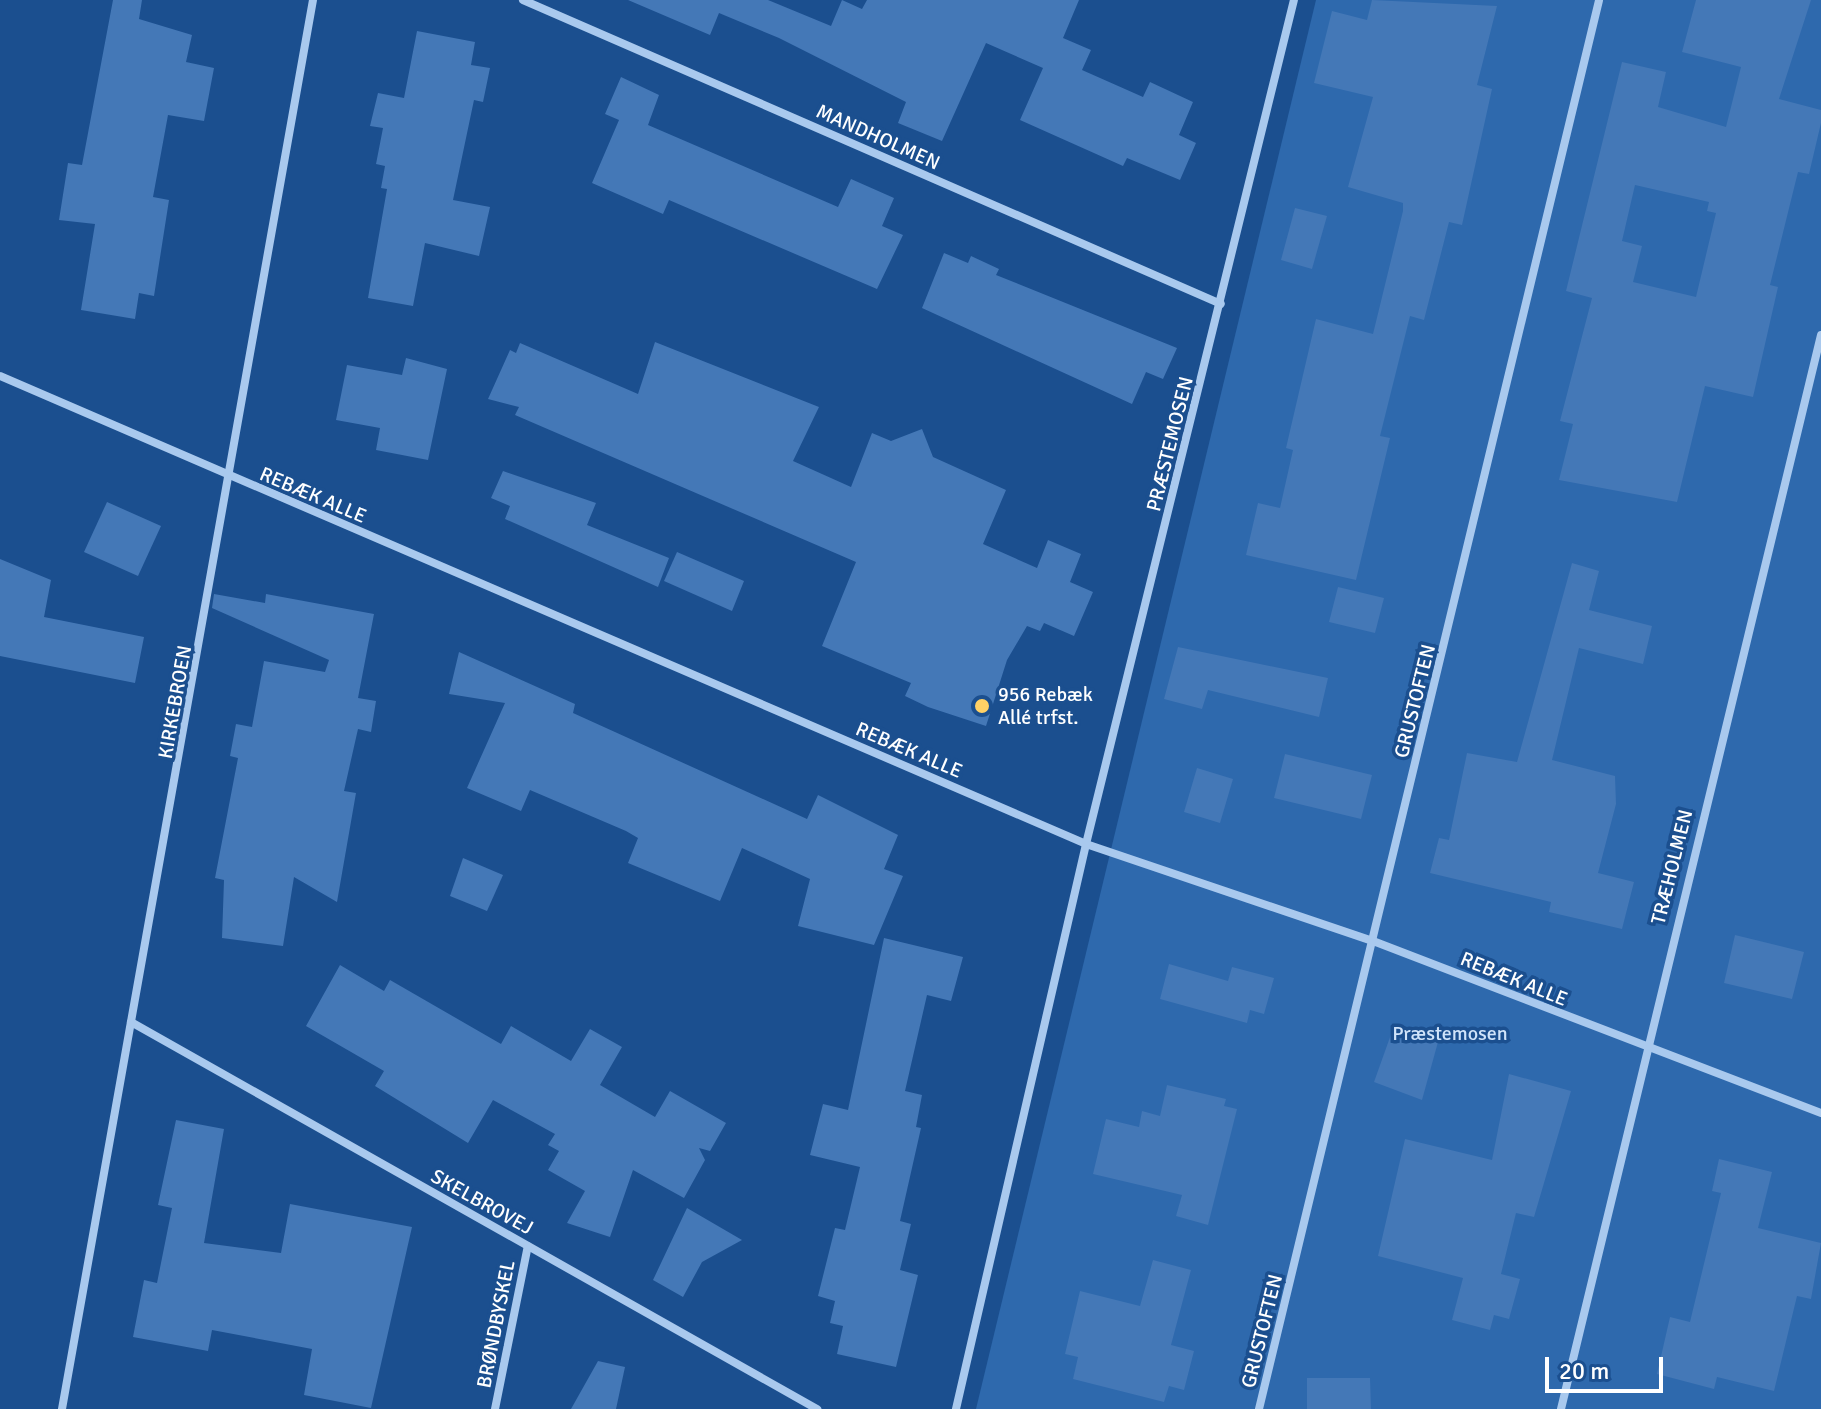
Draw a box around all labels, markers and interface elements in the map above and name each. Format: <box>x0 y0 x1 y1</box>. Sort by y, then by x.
street label: MANDHOLMEN <box>812 99 944 175</box>
street label: PRÆSTEMOSEN <box>1142 374 1198 514</box>
street label: REBÆK ALLE <box>256 462 370 528</box>
street label: GRUSTOFTEN <box>1389 642 1441 760</box>
street label: KIRKEBROEN <box>153 643 197 761</box>
place label: 956 Rebæk Allé trfst. <box>998 682 1093 729</box>
marker: 956 Rebæk Allé trfst. <box>973 697 991 715</box>
street label: REBÆK ALLE <box>852 717 966 783</box>
street label: TRÆHOLMEN <box>1646 807 1698 927</box>
street label: REBÆK ALLE <box>1457 947 1571 1011</box>
park label: Præstemosen <box>1392 1021 1508 1045</box>
street label: SKELBROVEJ <box>427 1164 537 1240</box>
street label: BRØNDBYSKEL <box>472 1258 520 1390</box>
street label: GRUSTOFTEN <box>1236 1272 1288 1390</box>
scale bar <box>1549 1341 1667 1391</box>
text: 20 m <box>1559 1356 1609 1386</box>

